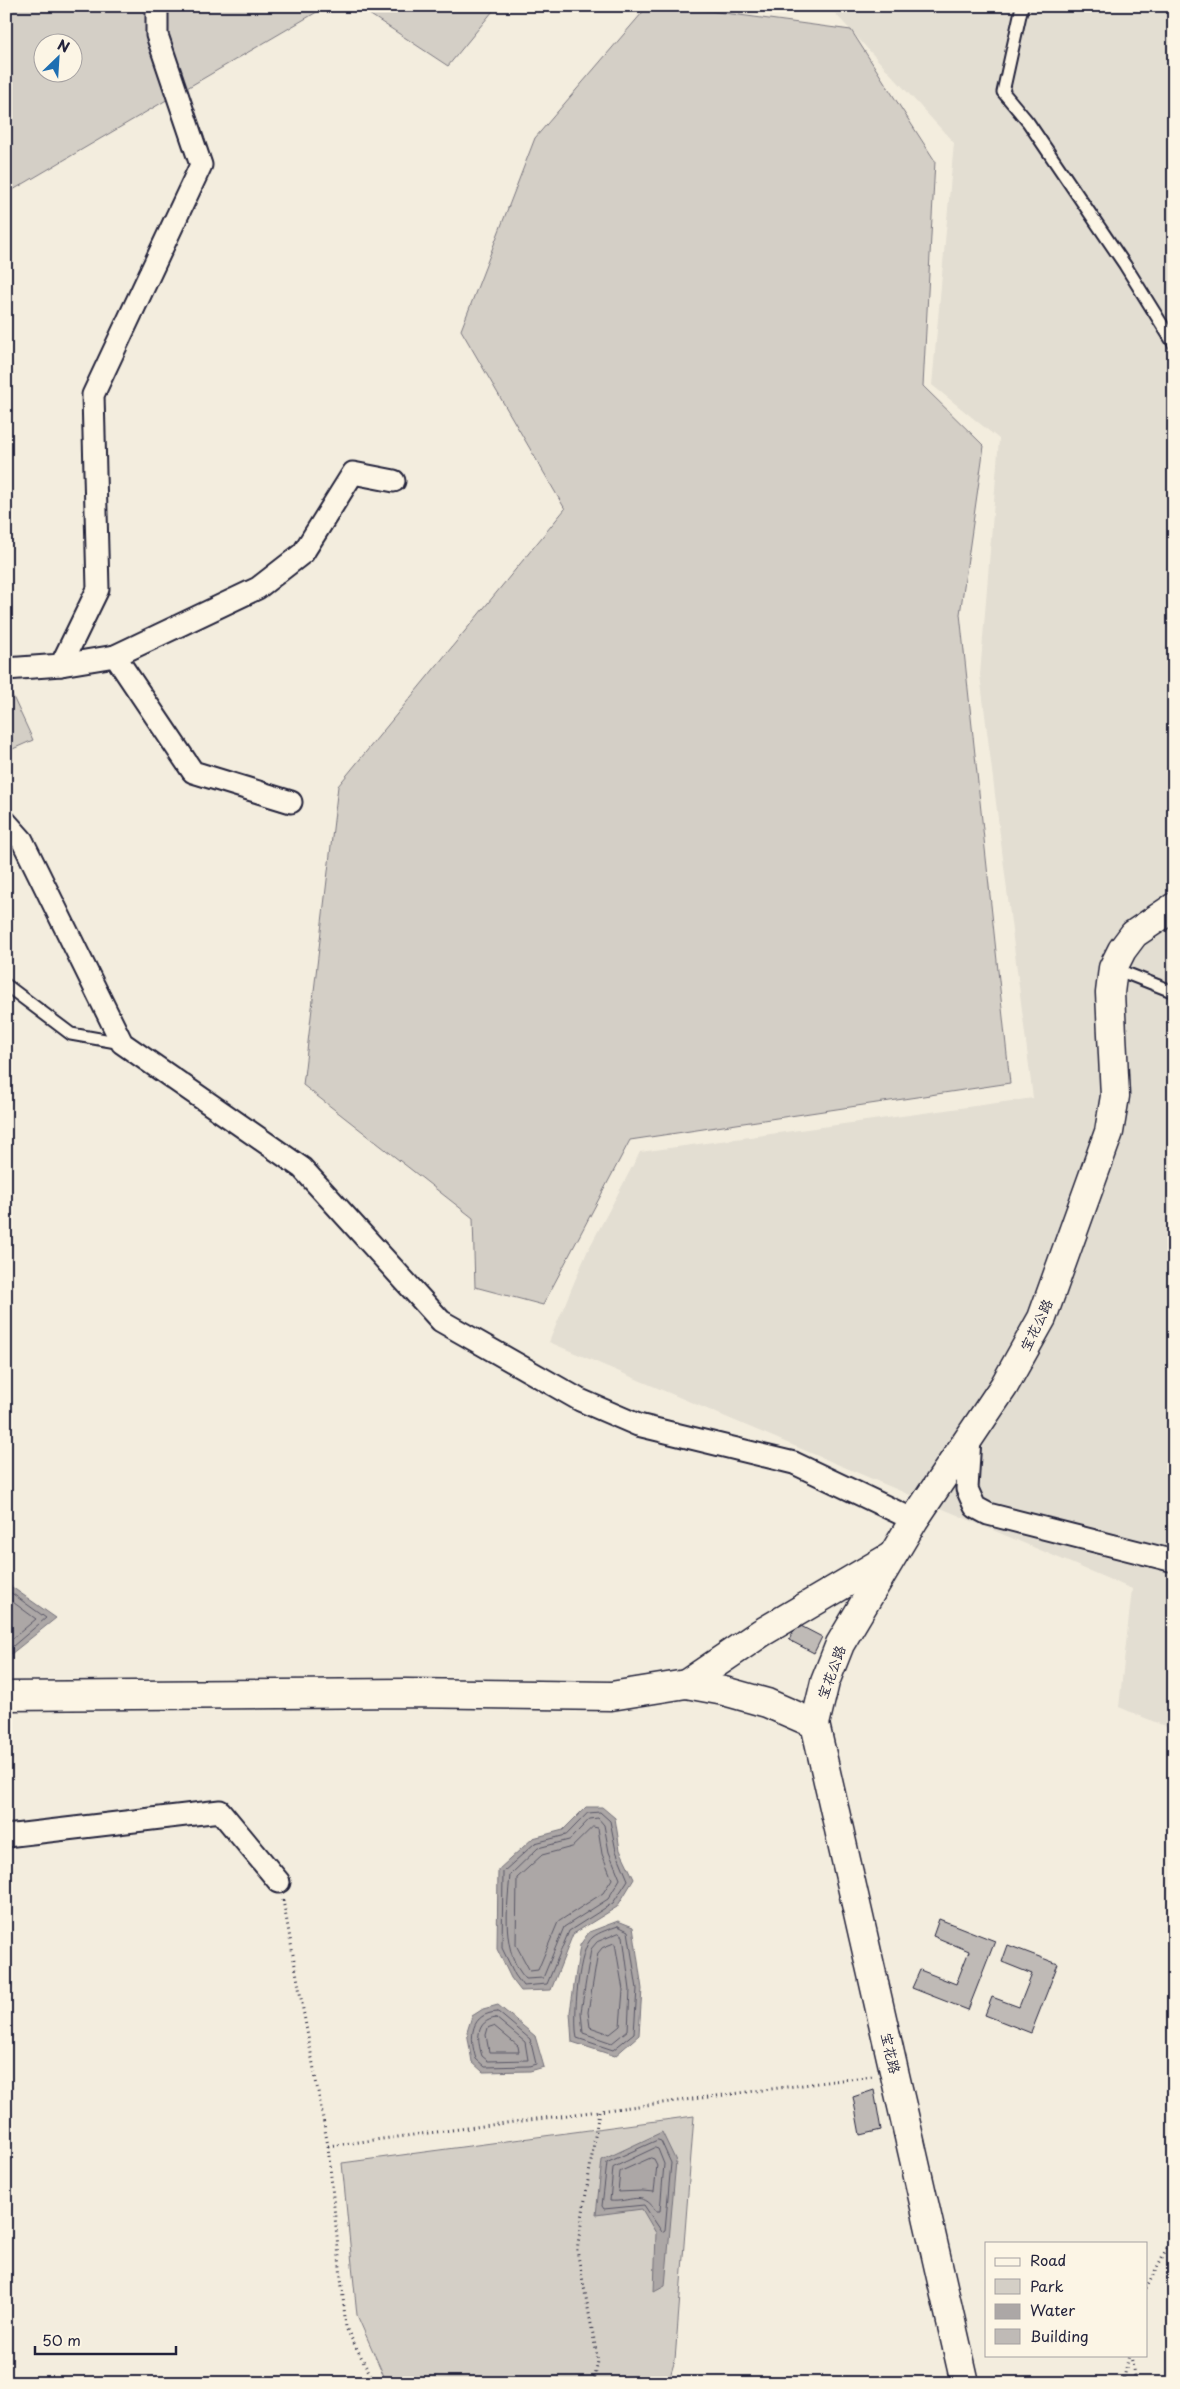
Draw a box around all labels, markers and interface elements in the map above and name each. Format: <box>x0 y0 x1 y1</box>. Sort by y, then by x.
north arrow <box>32 32 82 82</box>
text: N <box>54 34 73 58</box>
street label: 宝花公路 <box>1014 1295 1058 1355</box>
street label: 宝花公路 <box>812 1642 850 1702</box>
street label: 宝花路 <box>876 2030 906 2076</box>
legend <box>985 2242 1148 2356</box>
text: Road <box>1030 2248 1066 2271</box>
text: Park <box>1030 2274 1064 2297</box>
text: Water <box>1030 2298 1075 2321</box>
scale bar <box>35 2324 176 2356</box>
text: Building <box>1030 2324 1089 2347</box>
text: 50 m <box>42 2328 81 2351</box>

